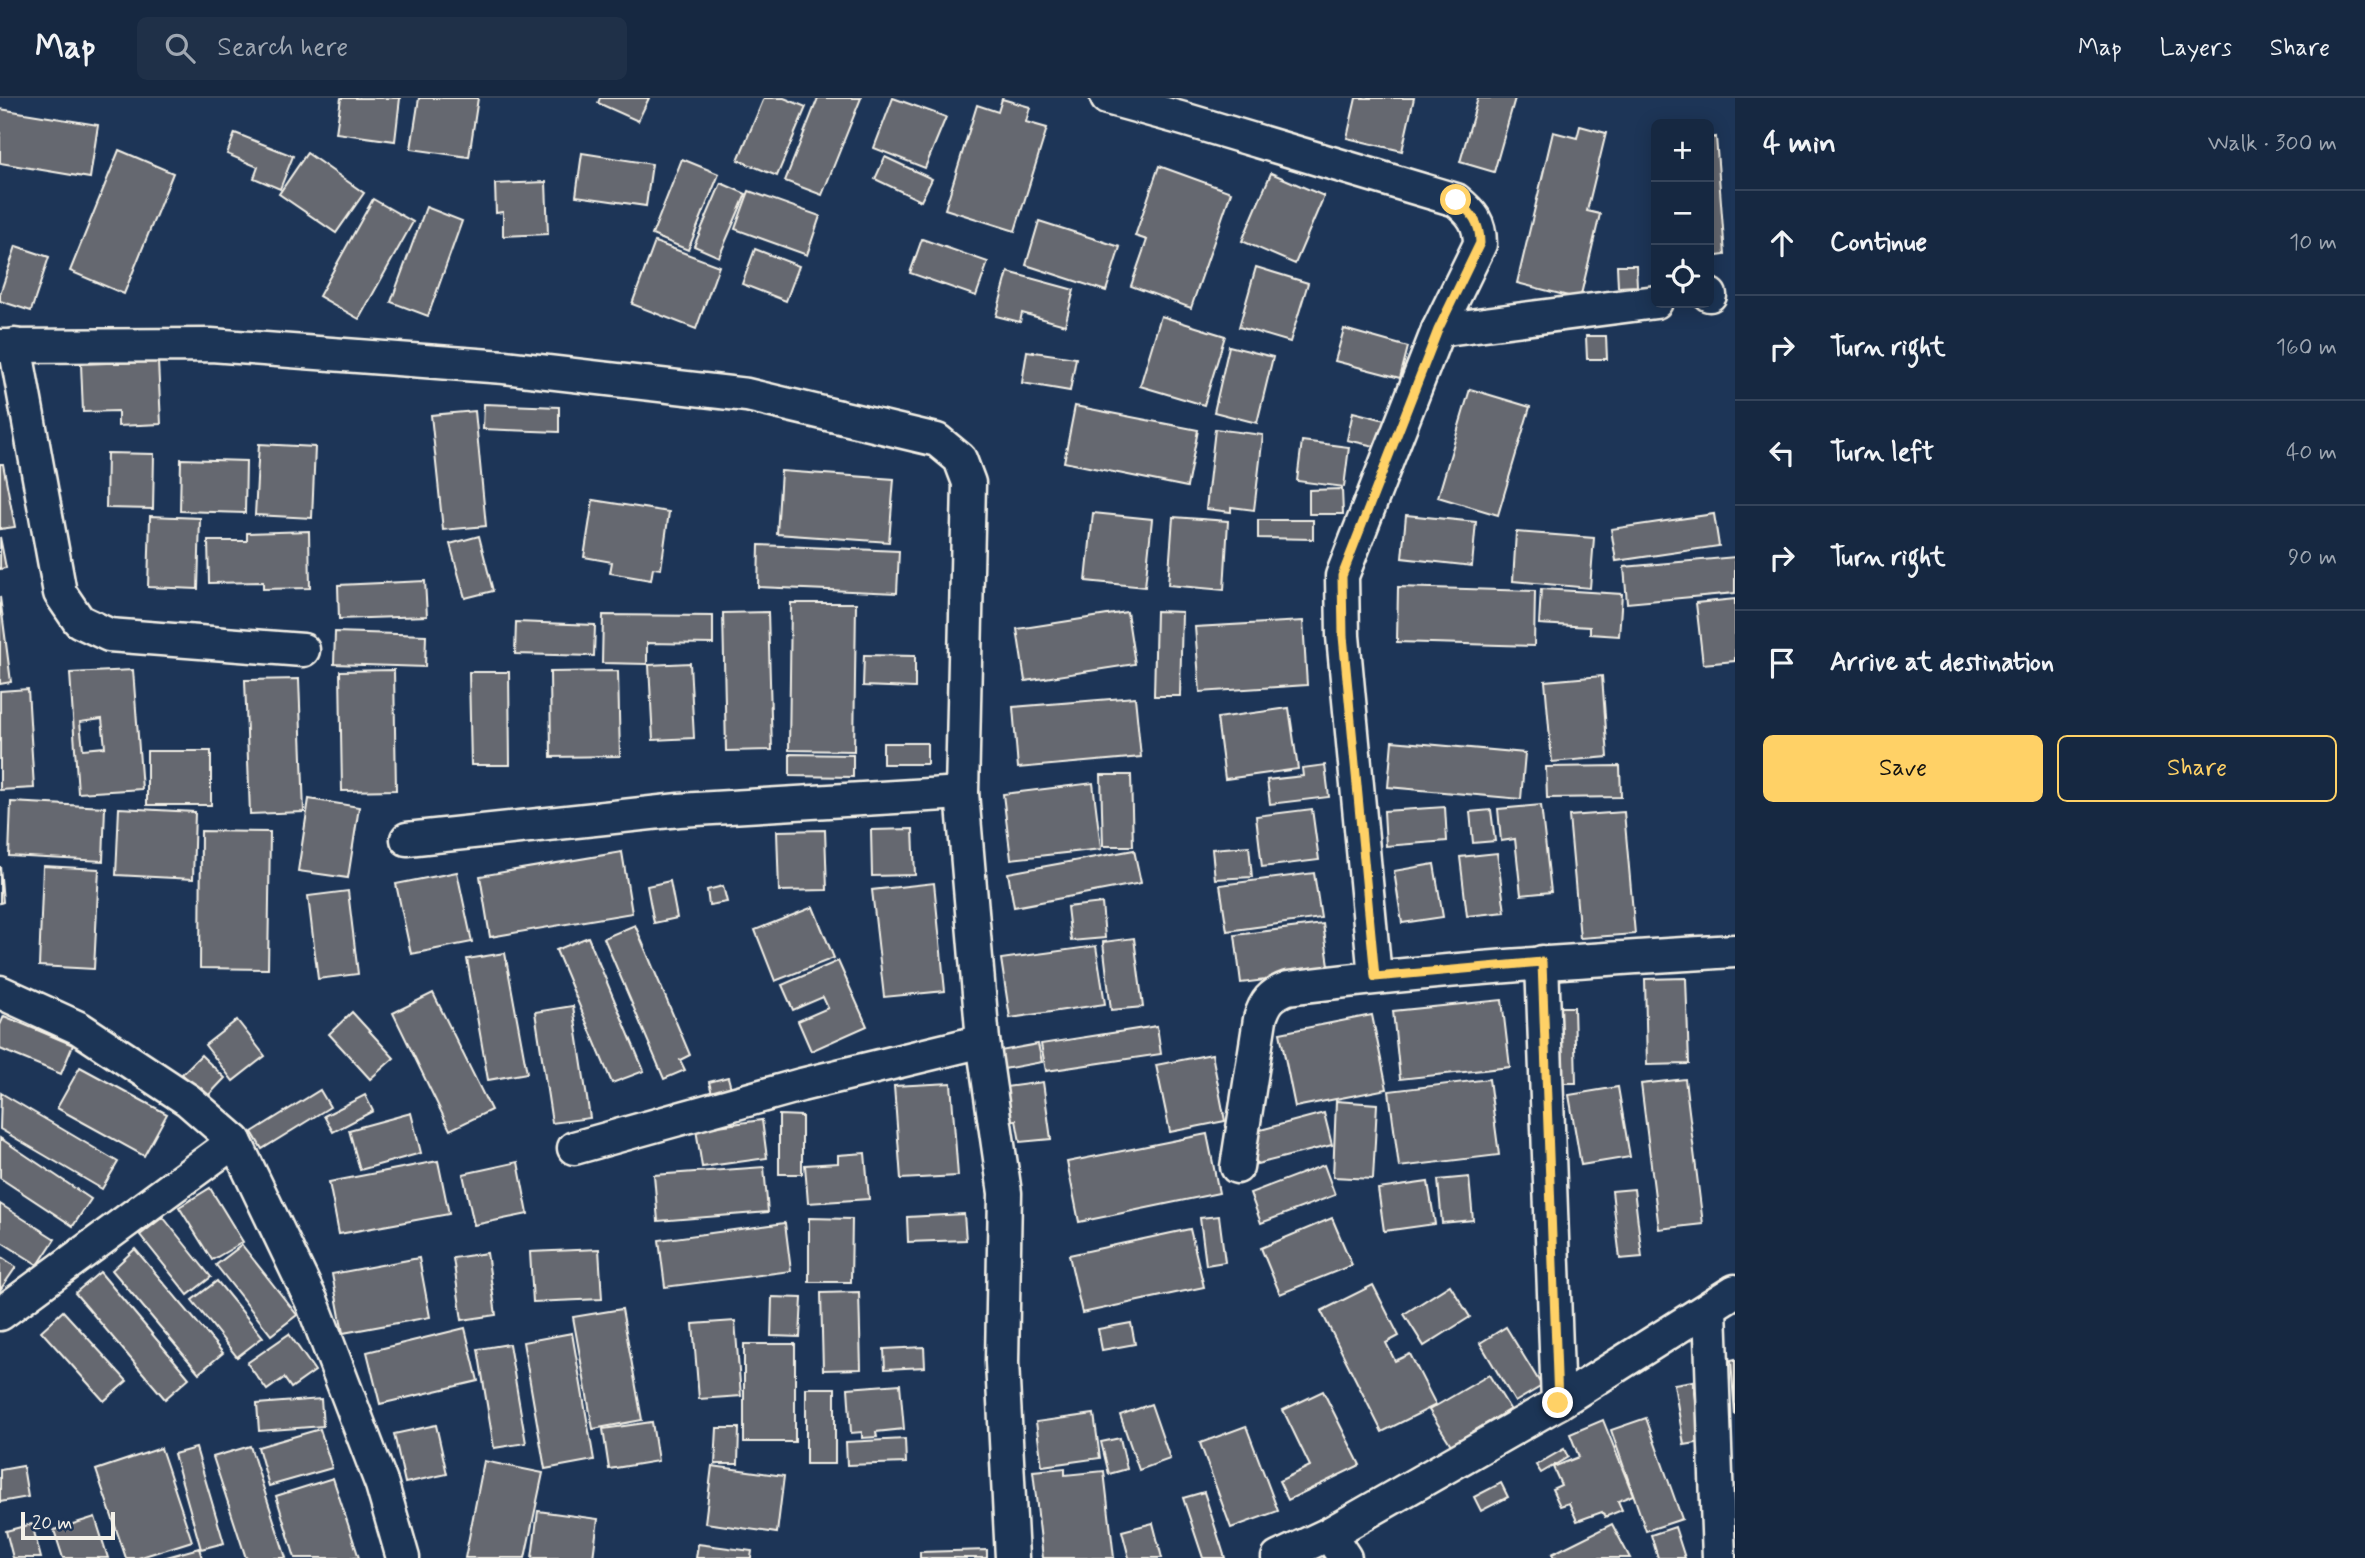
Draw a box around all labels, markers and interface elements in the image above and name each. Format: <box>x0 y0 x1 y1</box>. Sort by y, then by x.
search box <box>137 17 627 80</box>
text: Map <box>35 26 95 70</box>
icon: search <box>161 29 199 67</box>
text: Search here <box>217 31 348 65</box>
text: Map <box>2078 33 2122 64</box>
text: Layers <box>2160 33 2232 64</box>
text: Share <box>2270 33 2330 64</box>
map controls <box>1651 119 1714 308</box>
button: + <box>1651 119 1714 182</box>
text: 4 min <box>1763 124 1836 163</box>
text: Walk · 300 m <box>2208 129 2337 159</box>
button: − <box>1651 182 1714 245</box>
route start <box>1440 184 1471 215</box>
icon: ahead <box>1763 224 1801 262</box>
text: Continue <box>1830 226 1927 260</box>
text: 10 m <box>2289 228 2337 258</box>
button: locate <box>1651 245 1714 308</box>
icon: right <box>1763 329 1801 367</box>
text: Turn right <box>1830 331 1946 365</box>
text: 160 m <box>2276 333 2337 363</box>
icon: left <box>1763 434 1801 472</box>
text: Turn left <box>1830 436 1934 470</box>
text: 40 m <box>2286 438 2337 468</box>
icon: right <box>1763 539 1801 577</box>
text: Turn right <box>1830 541 1946 575</box>
text: 90 m <box>2288 543 2337 573</box>
icon: arrive <box>1763 644 1801 682</box>
text: Arrive at destination <box>1830 646 2054 680</box>
button: Save <box>1763 735 2043 802</box>
button: Share <box>2057 735 2337 802</box>
route end <box>1542 1387 1573 1418</box>
scale bar <box>21 1509 116 1541</box>
text: 20 m <box>32 1511 72 1536</box>

